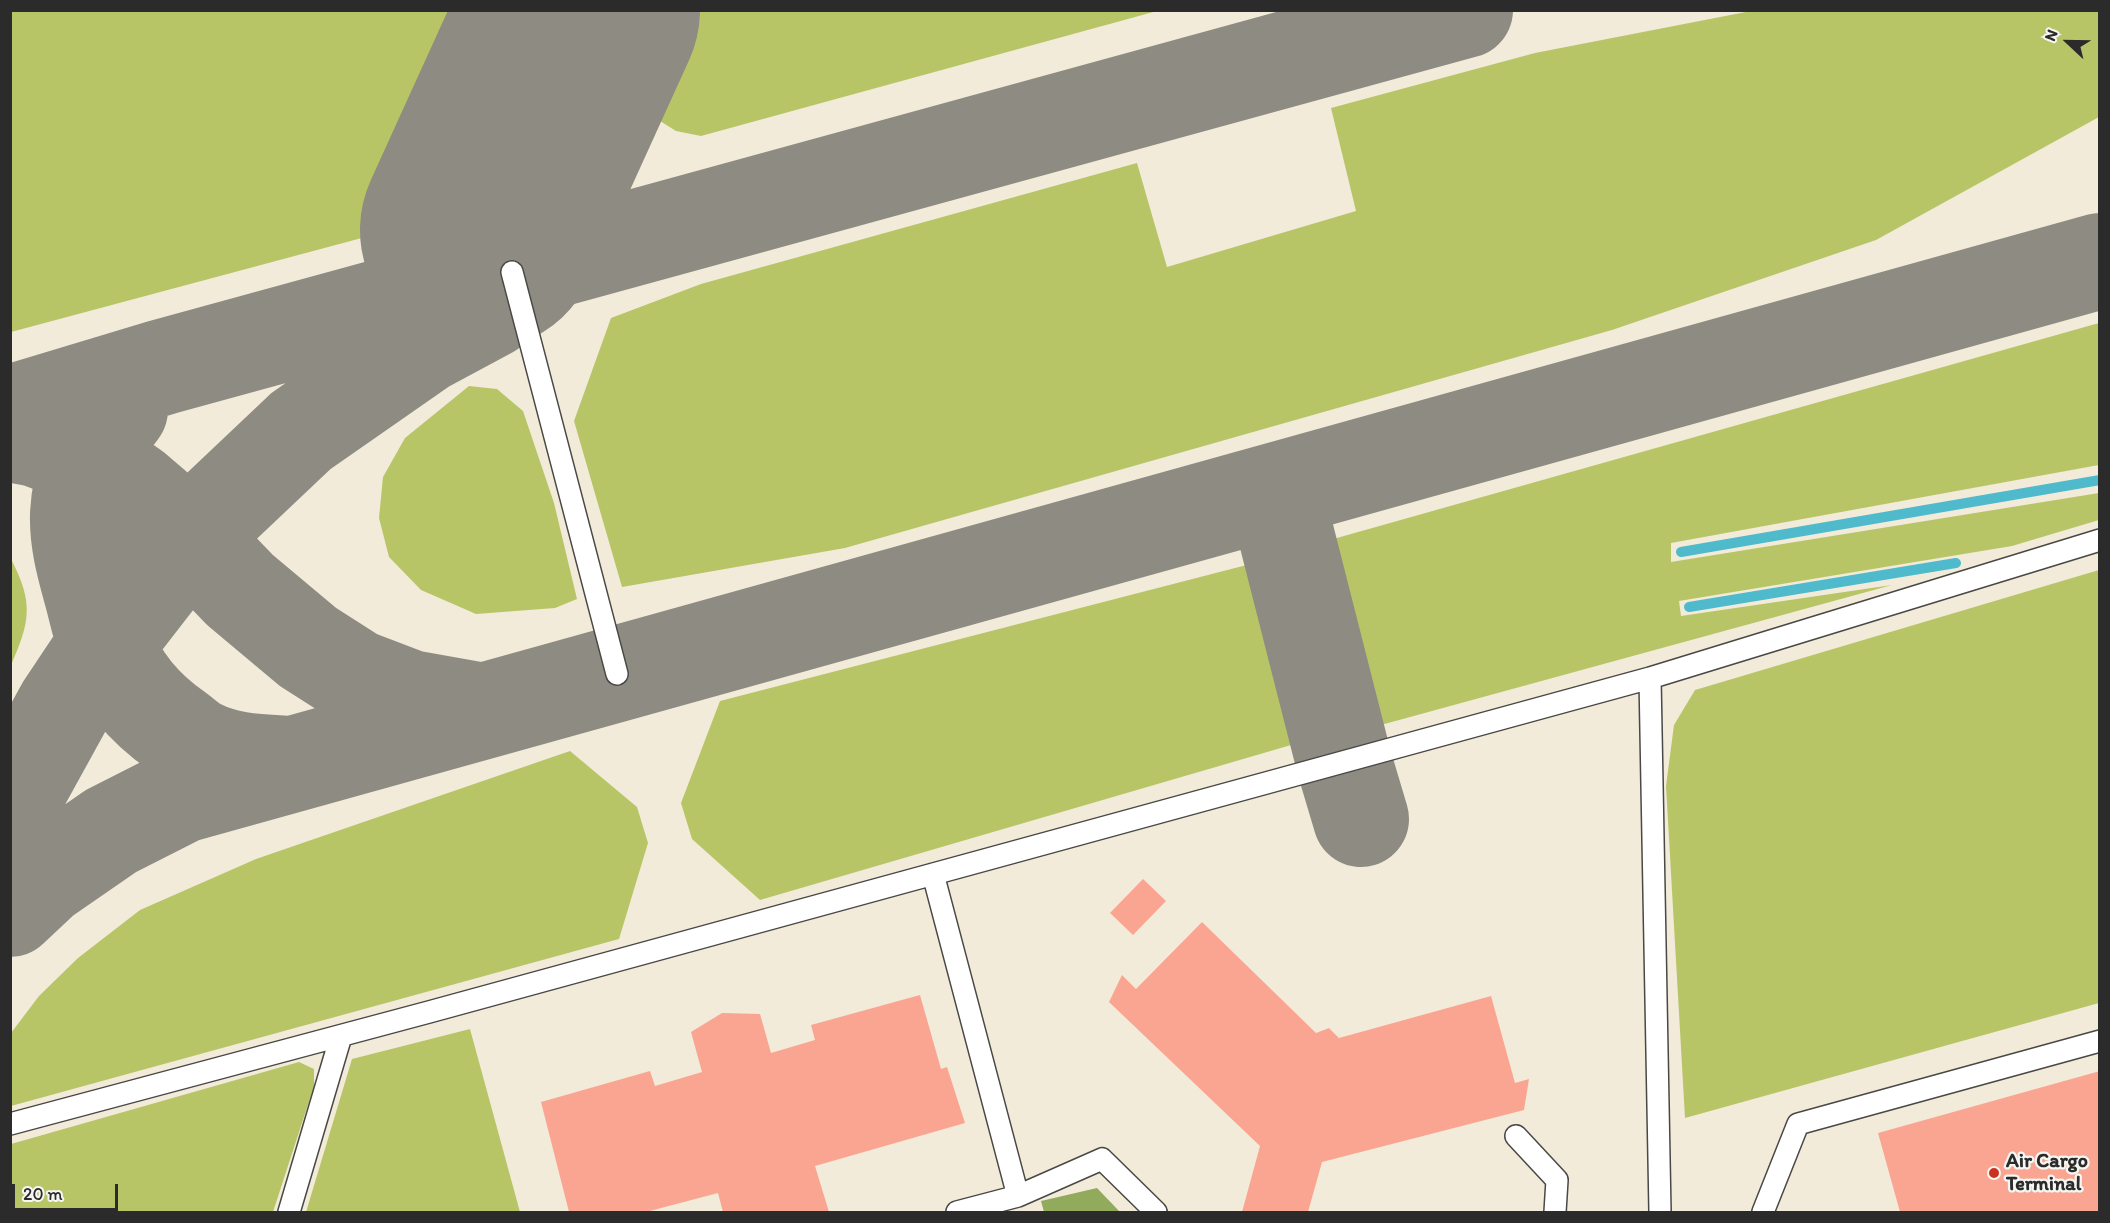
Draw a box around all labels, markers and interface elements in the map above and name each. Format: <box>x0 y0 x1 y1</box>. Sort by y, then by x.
north arrow <box>2038 12 2098 72</box>
text: N <box>2040 26 2062 44</box>
place label: Air Cargo Terminal <box>2006 1150 2088 1197</box>
marker: Air Cargo Terminal <box>1987 1166 2001 1180</box>
scale bar <box>15 1172 122 1210</box>
text: 20 m <box>23 1183 63 1205</box>

